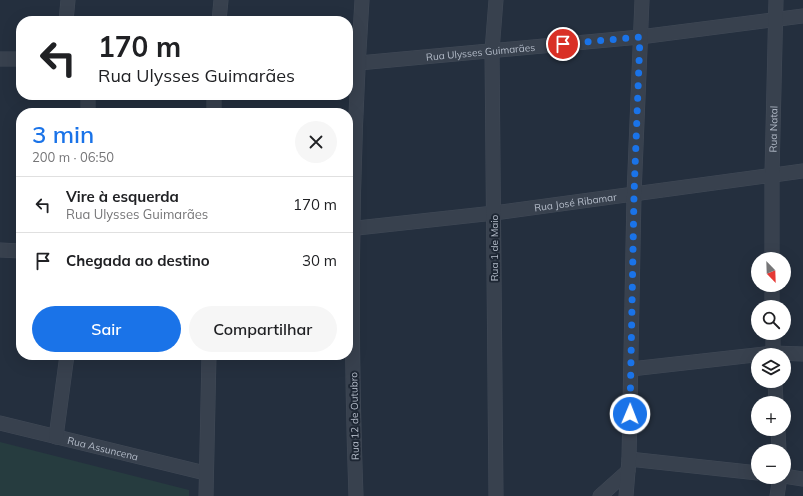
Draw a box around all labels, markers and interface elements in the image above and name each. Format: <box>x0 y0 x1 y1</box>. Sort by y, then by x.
pin <box>546 27 580 61</box>
text: 170 m <box>98 29 181 64</box>
icon: left <box>32 32 84 84</box>
icon: arrive <box>552 33 574 55</box>
street label: Rua Ulysses Guimarães <box>425 41 536 64</box>
text: Rua Ulysses Guimarães <box>98 64 295 87</box>
street label: Rua Natal <box>766 106 781 153</box>
text: 3 min <box>32 119 94 149</box>
button: close <box>295 121 337 163</box>
text: 200 m · 06:50 <box>32 149 114 165</box>
text: Vire à esquerda <box>66 187 179 206</box>
street label: Rua José Ribamar <box>533 190 618 214</box>
icon: left <box>32 194 54 216</box>
text: 170 m <box>293 195 337 214</box>
text: Rua Ulysses Guimarães <box>66 206 208 222</box>
street label: Rua 1 de Maio <box>488 214 501 281</box>
icon: arrive <box>32 250 54 272</box>
text: Chegada ao destino <box>66 251 210 270</box>
text: 30 m <box>302 251 337 270</box>
north arrow <box>751 252 791 292</box>
map controls <box>751 252 791 484</box>
button: search <box>751 300 791 340</box>
button: Sair <box>32 306 181 352</box>
button: Compartilhar <box>189 306 337 352</box>
button: layers <box>751 348 791 388</box>
street label: Rua 12 de Outubro <box>347 372 362 460</box>
position arrow <box>609 393 651 435</box>
button: + <box>751 396 791 436</box>
street label: Rua Assuncena <box>66 434 140 463</box>
button: − <box>751 444 791 484</box>

